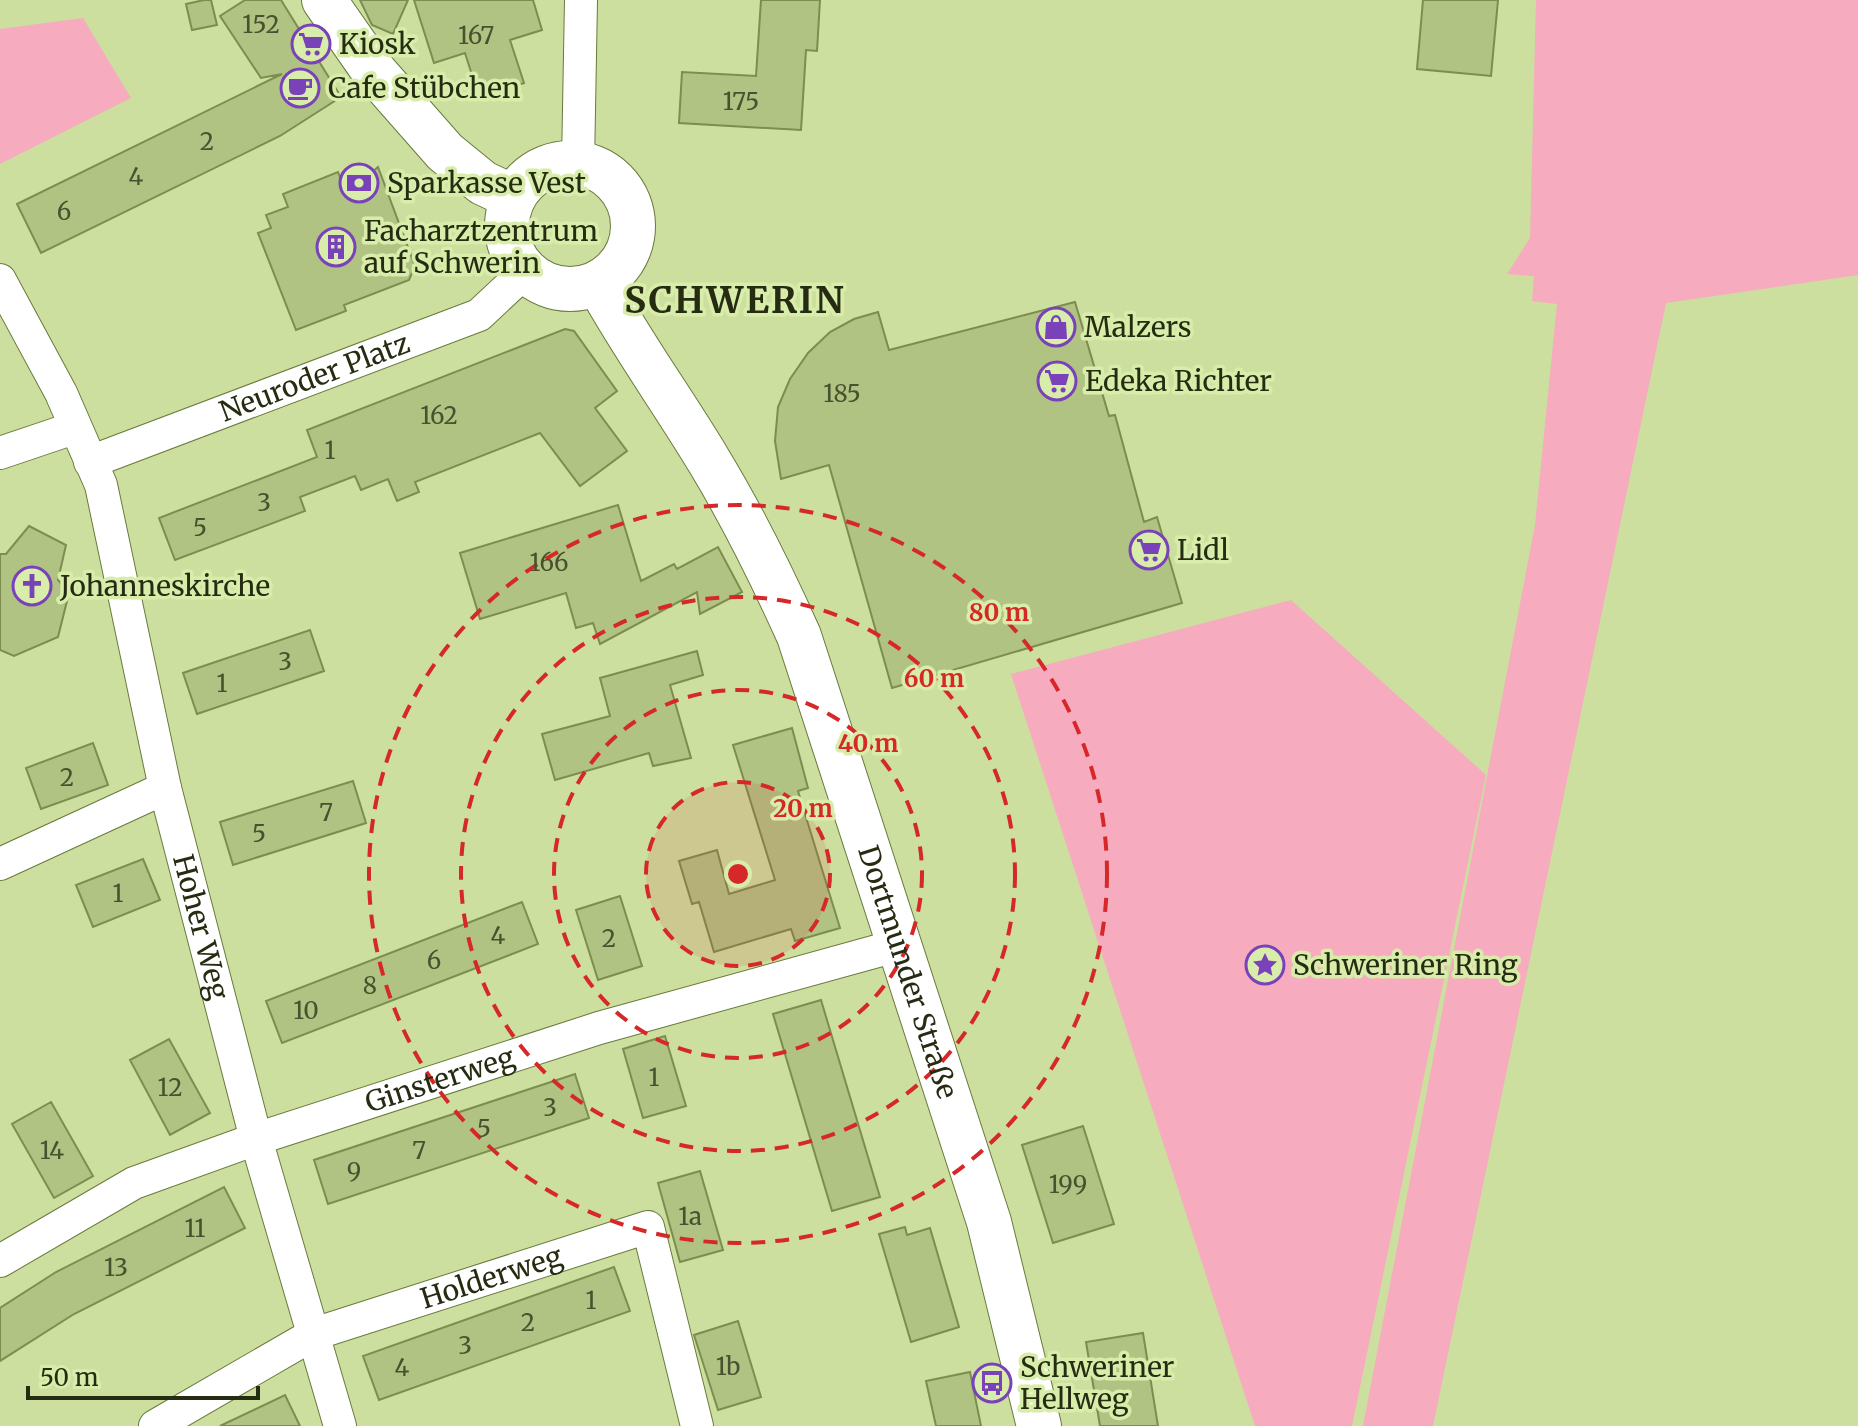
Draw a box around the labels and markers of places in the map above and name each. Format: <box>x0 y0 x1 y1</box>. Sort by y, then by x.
supermarket icon: Kiosk <box>290 23 332 65</box>
place label: Kiosk <box>339 26 416 62</box>
cafe icon: Cafe Stübchen <box>279 67 321 109</box>
place label: Cafe Stübchen <box>328 70 520 106</box>
bank icon: Sparkasse Vest <box>338 162 380 204</box>
place label: Sparkasse Vest <box>387 165 586 201</box>
place label: Facharztzentrum auf Schwerin <box>364 213 598 281</box>
building icon: Facharztzentrum auf Schwerin <box>315 226 357 268</box>
shop icon: Malzers <box>1035 306 1077 348</box>
place label: Malzers <box>1084 309 1191 345</box>
supermarket icon: Edeka Richter <box>1036 360 1078 402</box>
place label: Edeka Richter <box>1085 363 1272 399</box>
supermarket icon: Lidl <box>1128 529 1170 571</box>
place label: Lidl <box>1177 532 1229 568</box>
church icon: Johanneskirche <box>11 565 53 607</box>
place label: Johanneskirche <box>59 568 270 604</box>
centre of rings <box>724 860 752 888</box>
place icon: Schweriner Ring <box>1244 944 1286 986</box>
place label: Schweriner Ring <box>1293 947 1518 983</box>
place label: Schweriner Hellweg <box>1020 1349 1174 1417</box>
bus stop icon: Schweriner Hellweg <box>971 1362 1013 1404</box>

